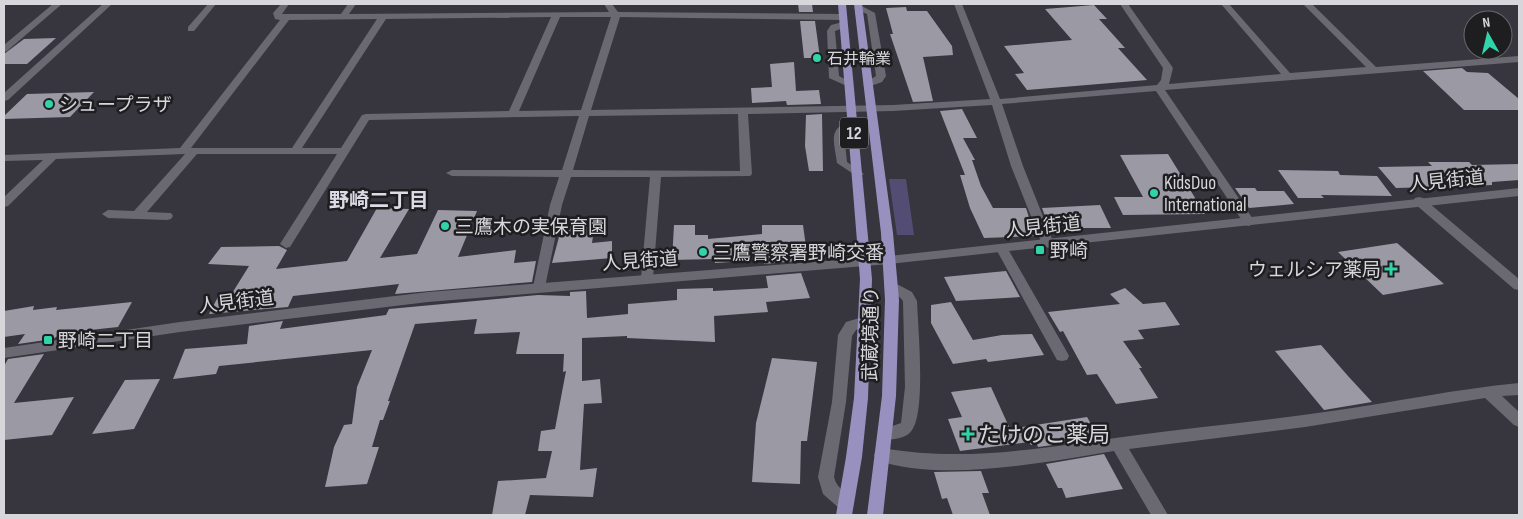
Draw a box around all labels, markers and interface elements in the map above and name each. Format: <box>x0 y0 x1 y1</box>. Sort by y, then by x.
north arrow <box>1463 10 1513 60</box>
text: N <box>1481 14 1491 32</box>
place label: 石井輪業 <box>827 50 891 69</box>
marker: 石井輪業 <box>811 52 823 64</box>
place label: シュープラザ <box>59 94 172 117</box>
marker: シュープラザ <box>43 98 55 110</box>
road number: 12 <box>840 118 868 148</box>
street label: 人見街道 <box>1407 166 1485 197</box>
place label: KidsDuo International <box>1164 172 1246 217</box>
marker: KidsDuo International <box>1148 187 1160 199</box>
district label: 野崎二丁目 <box>329 189 429 213</box>
street label: 人見街道 <box>1004 212 1082 243</box>
place label: 三鷹木の実保育園 <box>455 216 607 239</box>
marker: 三鷹木の実保育園 <box>439 220 451 232</box>
place label: 野崎 <box>1050 240 1088 263</box>
place label: 三鷹警察署野崎交番 <box>713 242 884 265</box>
marker: 野崎 <box>1034 244 1046 256</box>
marker: 三鷹警察署野崎交番 <box>697 246 709 258</box>
street label: 人見街道 <box>601 247 679 276</box>
place label: ウェルシア薬局 <box>1248 259 1381 282</box>
marker: ウェルシア薬局 <box>1385 263 1397 275</box>
street label: 人見街道 <box>197 286 275 319</box>
street label: 武蔵境通り <box>859 286 884 382</box>
place label: 野崎二丁目 <box>58 330 153 353</box>
marker: 野崎二丁目 <box>42 334 54 346</box>
place label: たけのこ薬局 <box>978 422 1110 449</box>
marker: たけのこ薬局 <box>962 428 974 440</box>

